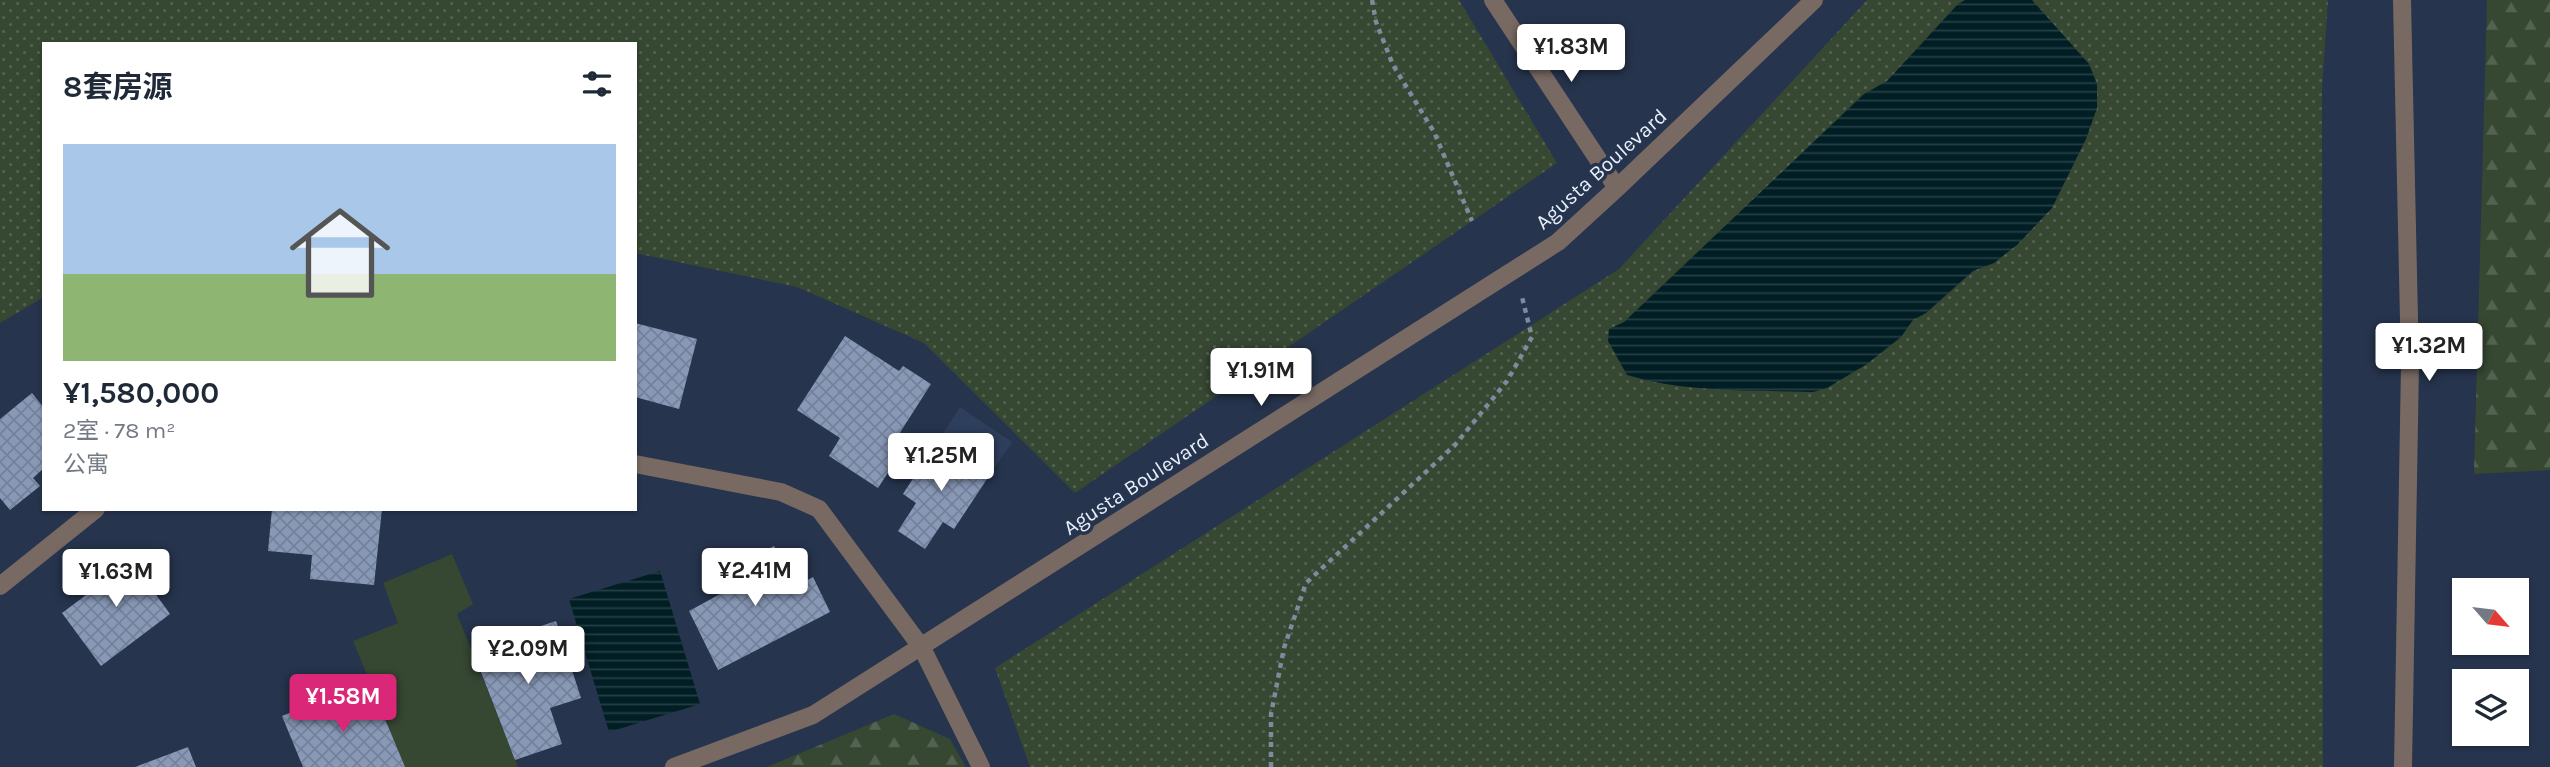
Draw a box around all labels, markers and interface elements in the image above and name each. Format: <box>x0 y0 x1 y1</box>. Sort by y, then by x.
pin: ¥1.83M <box>1514 24 1628 84</box>
text: ¥1.83M <box>1533 33 1609 60</box>
icon: filters <box>578 65 616 103</box>
text: 8套房源 <box>63 69 172 105</box>
street label: Agusta Boulevard <box>1530 104 1672 234</box>
icon: home <box>277 190 403 316</box>
pin: ¥1.32M <box>2372 324 2486 383</box>
text: ¥1.32M <box>2392 332 2466 359</box>
pin: ¥1.91M <box>1204 348 1318 408</box>
text: ¥1.91M <box>1227 357 1295 384</box>
text: ¥1,580,000 <box>63 375 219 411</box>
text: 2室 · 78 m² <box>63 417 176 444</box>
street label: Agusta Boulevard <box>1059 428 1213 540</box>
pin: ¥1.25M <box>884 434 998 493</box>
text: ¥1.25M <box>904 442 978 469</box>
text: 公寓 <box>63 451 109 478</box>
pin: ¥2.41M <box>698 548 812 608</box>
pin: ¥1.63M <box>59 550 173 609</box>
text: ¥2.41M <box>718 557 792 584</box>
text: ¥1.63M <box>78 558 154 585</box>
north arrow <box>2452 578 2529 654</box>
map controls <box>2452 578 2529 746</box>
pin: ¥2.09M <box>471 626 585 686</box>
text: ¥2.09M <box>487 635 569 662</box>
button: layers <box>2452 669 2529 746</box>
pin: ¥1.58M <box>286 674 400 734</box>
text: ¥1.58M <box>305 683 381 710</box>

